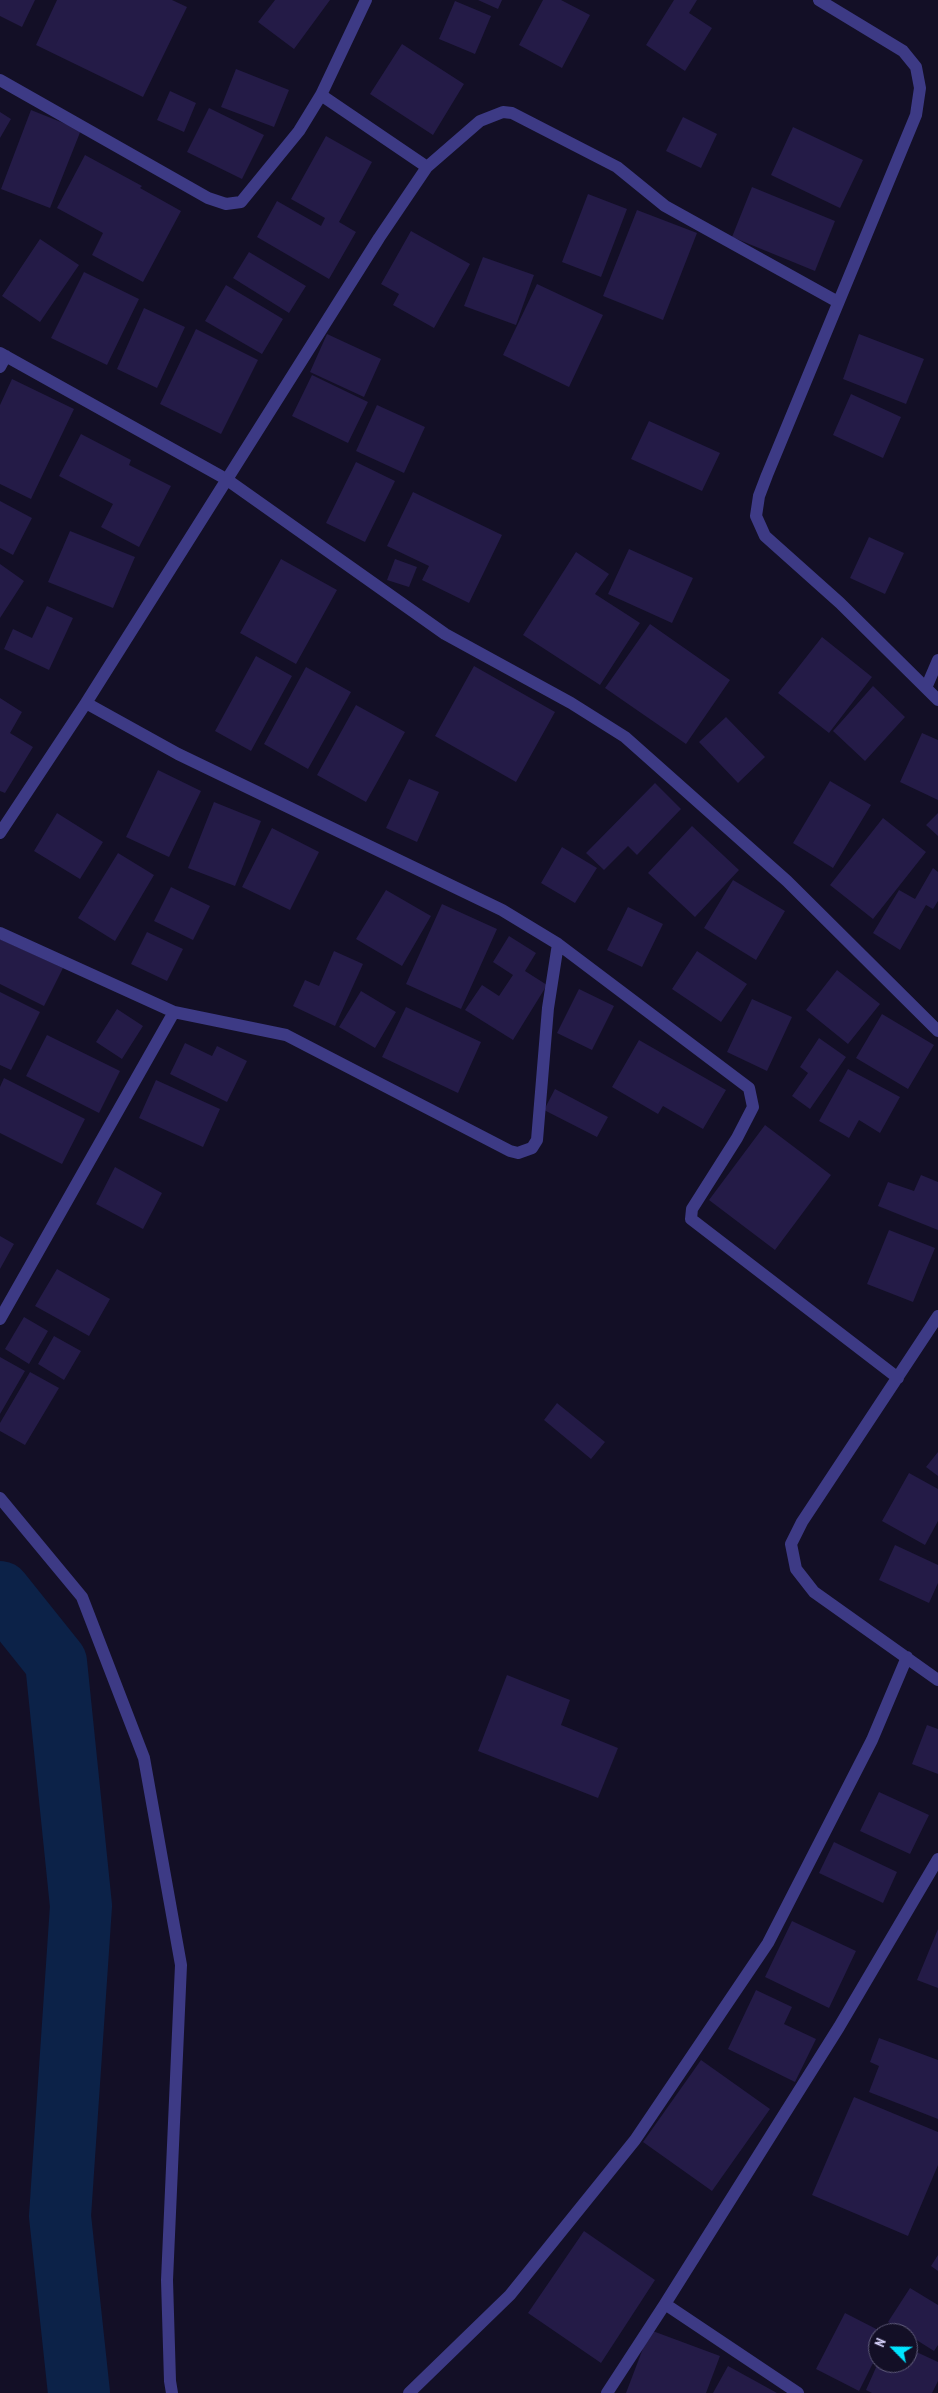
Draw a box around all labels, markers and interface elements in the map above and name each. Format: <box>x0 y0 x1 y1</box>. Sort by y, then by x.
north arrow <box>868 2323 918 2373</box>
text: N <box>870 2336 890 2350</box>

